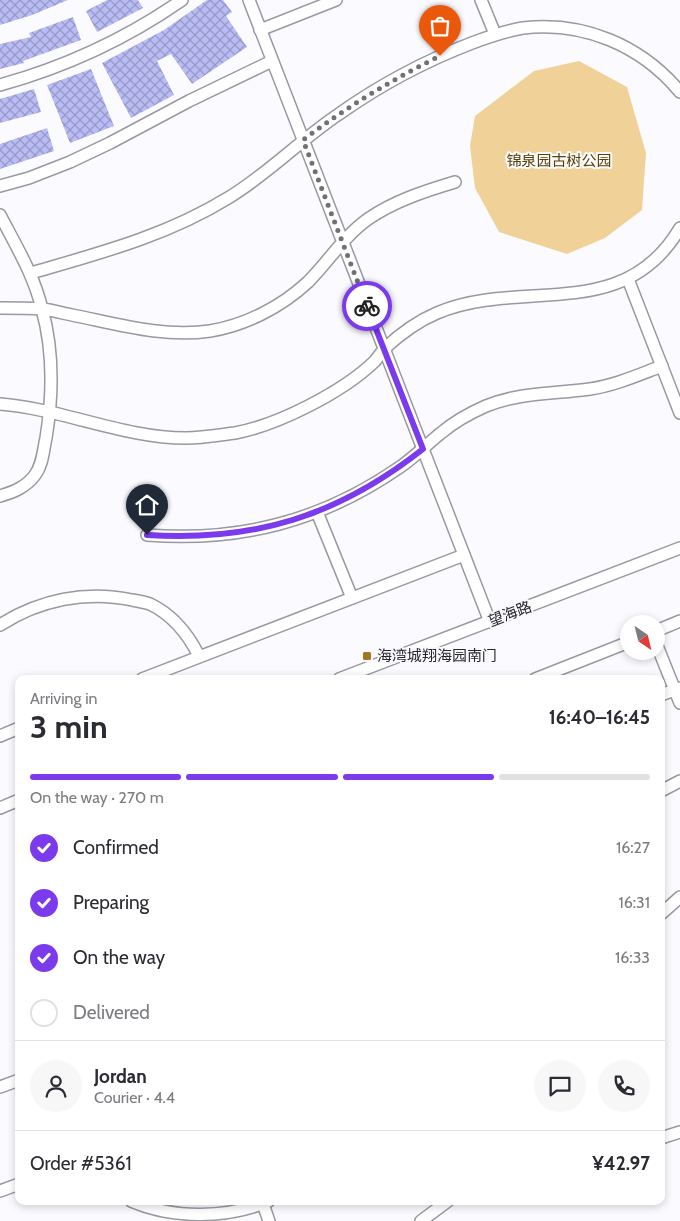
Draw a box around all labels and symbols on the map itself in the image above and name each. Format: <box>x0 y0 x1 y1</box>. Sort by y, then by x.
pin <box>419 5 461 56</box>
park label: 锦泉园古树公园 <box>506 152 612 170</box>
courier <box>342 281 392 331</box>
pin <box>126 484 168 535</box>
street label: 望海路 <box>486 598 534 630</box>
north arrow <box>620 615 665 660</box>
place label: 海湾城翔海园南门 <box>377 647 497 665</box>
marker: 海湾城翔海园南门 <box>361 650 373 662</box>

